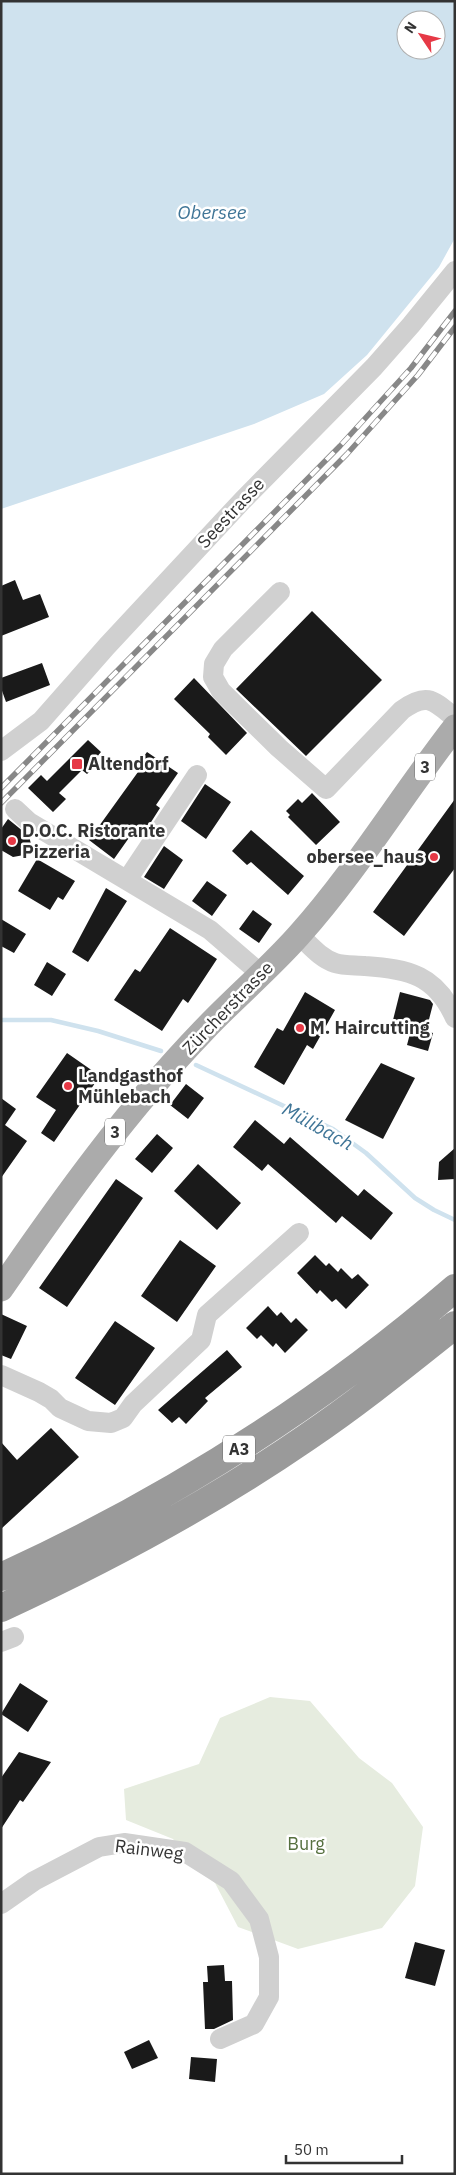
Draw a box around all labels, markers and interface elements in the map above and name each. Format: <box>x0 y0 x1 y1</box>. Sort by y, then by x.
north arrow <box>396 10 446 60</box>
text: N <box>400 18 421 37</box>
water label: Obersee <box>178 200 247 224</box>
street label: Seestrasse <box>192 472 269 553</box>
place label: Altendorf <box>88 752 169 775</box>
road number: 3 <box>415 754 435 780</box>
marker: Altendorf <box>70 757 84 771</box>
place label: D.O.C. Ristorante Pizzeria <box>22 819 165 863</box>
marker: D.O.C. Ristorante Pizzeria <box>6 835 18 847</box>
place label: obersee_haus <box>307 845 424 868</box>
marker: obersee_haus <box>428 851 440 863</box>
street label: Zürcherstrasse <box>177 956 278 1059</box>
place label: M. Haircutting <box>310 1016 430 1039</box>
marker: M. Haircutting <box>294 1022 306 1034</box>
place label: Landgasthof Mühlebach <box>78 1064 183 1108</box>
marker: Landgasthof Mühlebach <box>62 1080 74 1092</box>
water label: Mülibach <box>278 1097 358 1155</box>
road number: 3 <box>105 1118 125 1146</box>
road number: A3 <box>223 1436 255 1462</box>
park label: Burg <box>287 1832 325 1855</box>
street label: Rainweg <box>114 1834 185 1865</box>
scale bar <box>286 2132 402 2164</box>
text: 50 m <box>294 2140 329 2159</box>

